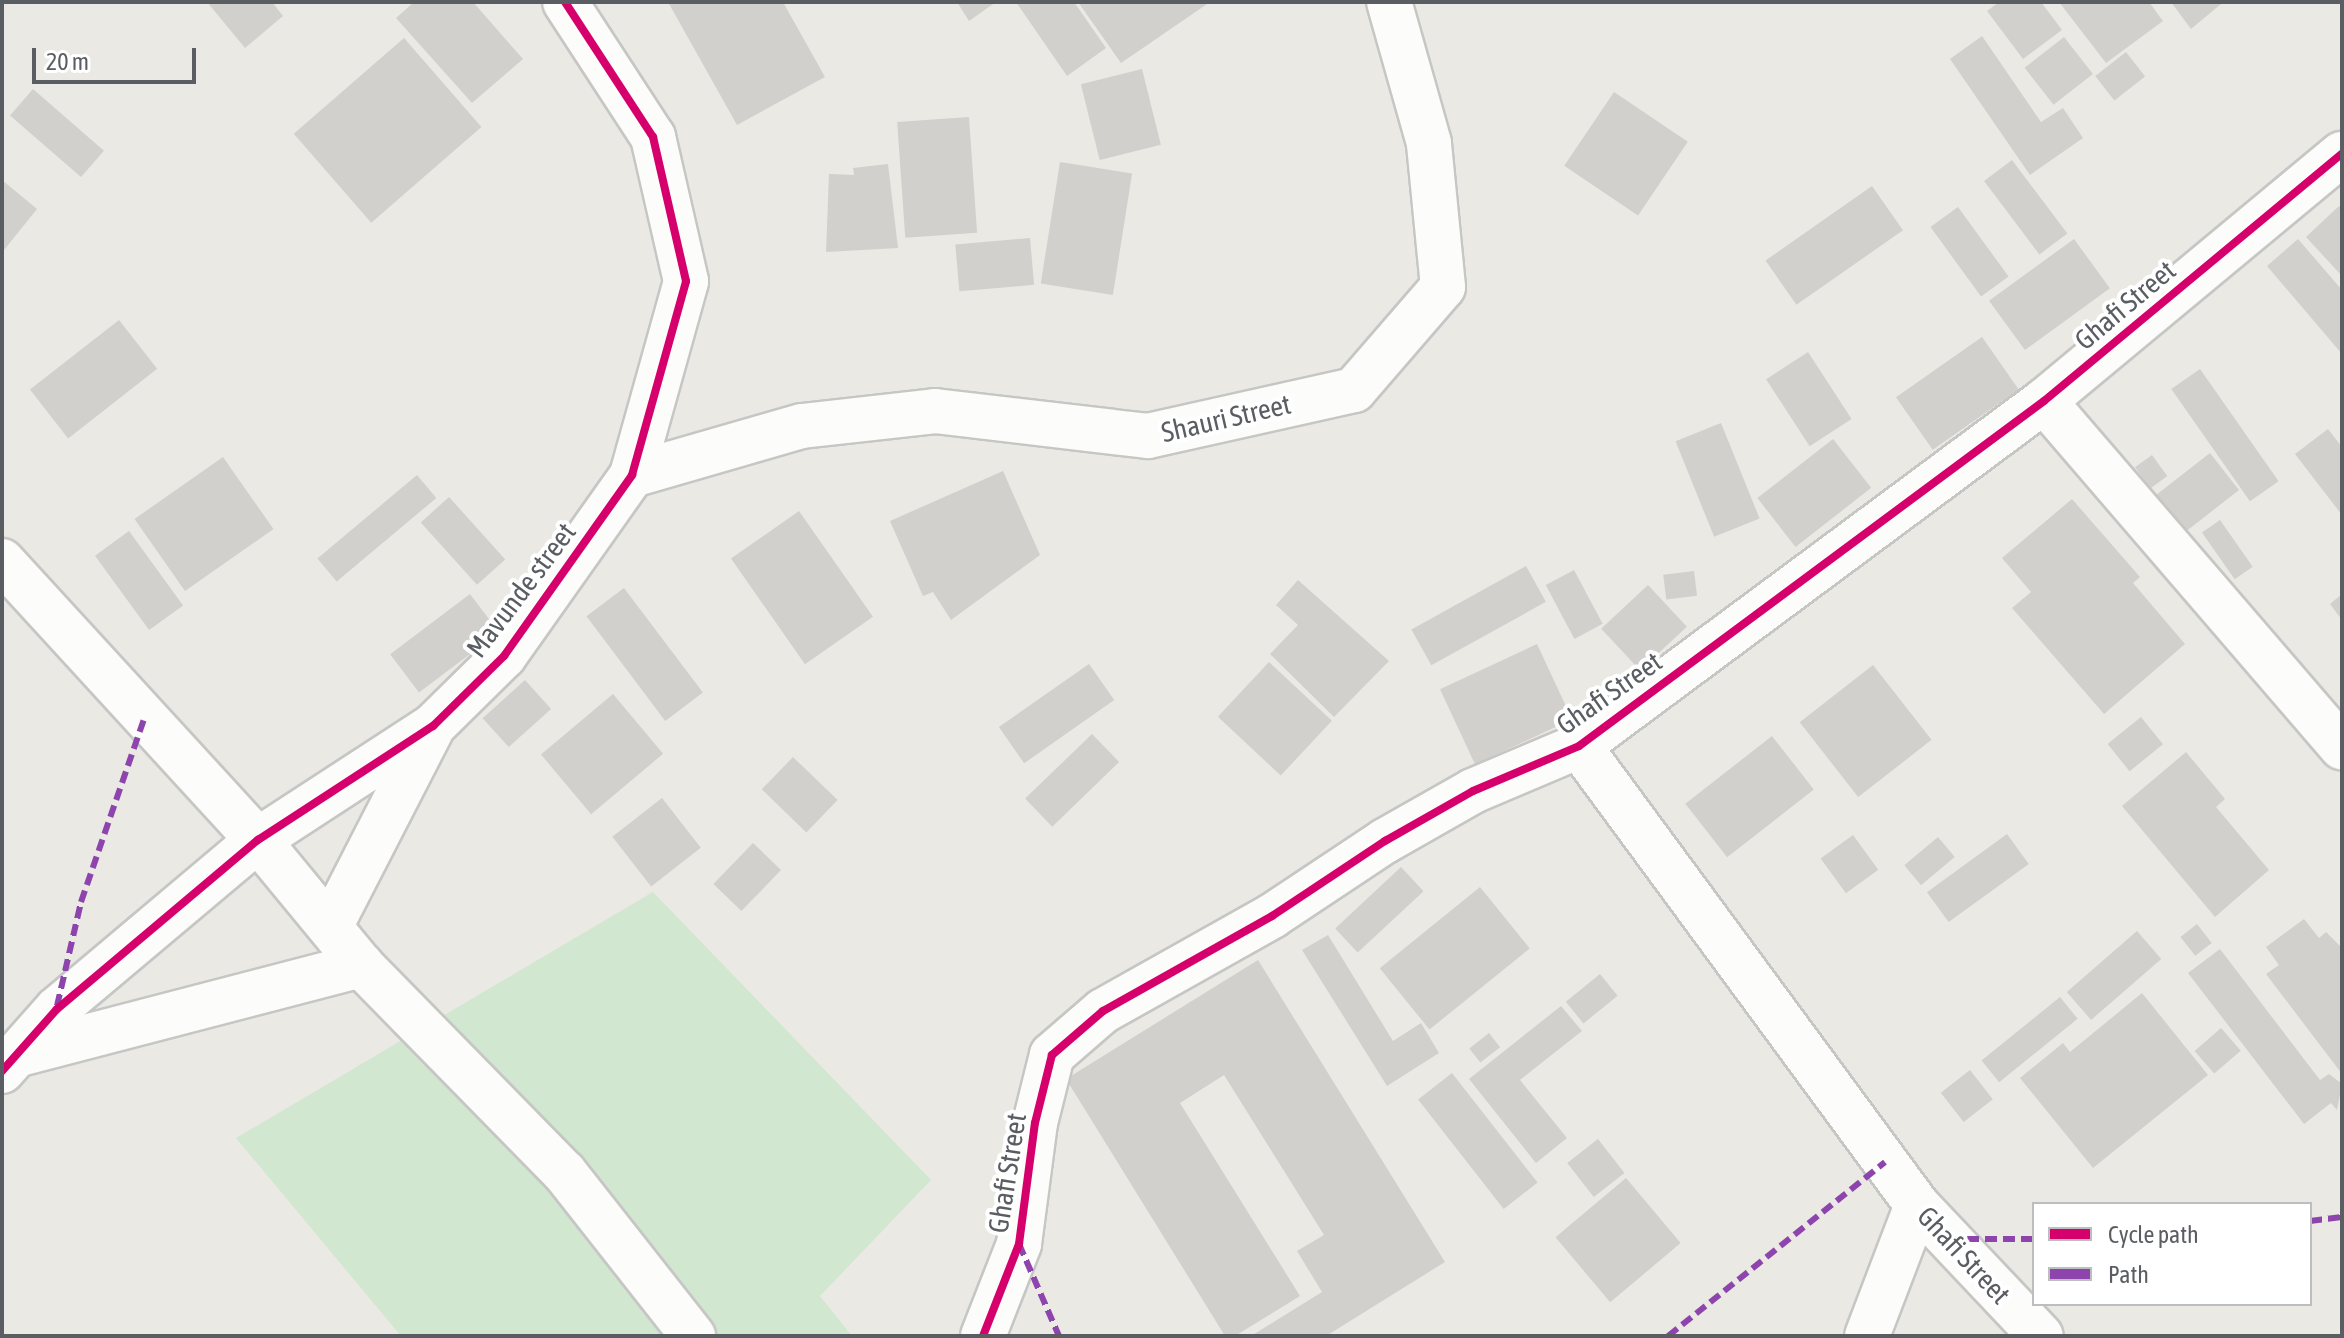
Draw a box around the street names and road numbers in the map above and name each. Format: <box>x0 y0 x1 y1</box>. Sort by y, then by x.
street label: Ghafi Street <box>2068 253 2182 357</box>
street label: Shauri Street <box>1158 387 1294 449</box>
street label: Mavunde street <box>459 516 583 664</box>
street label: Ghafi Street <box>1550 645 1668 741</box>
street label: Ghafi Street <box>981 1111 1033 1235</box>
street label: Ghafi Street <box>1910 1199 2018 1311</box>

